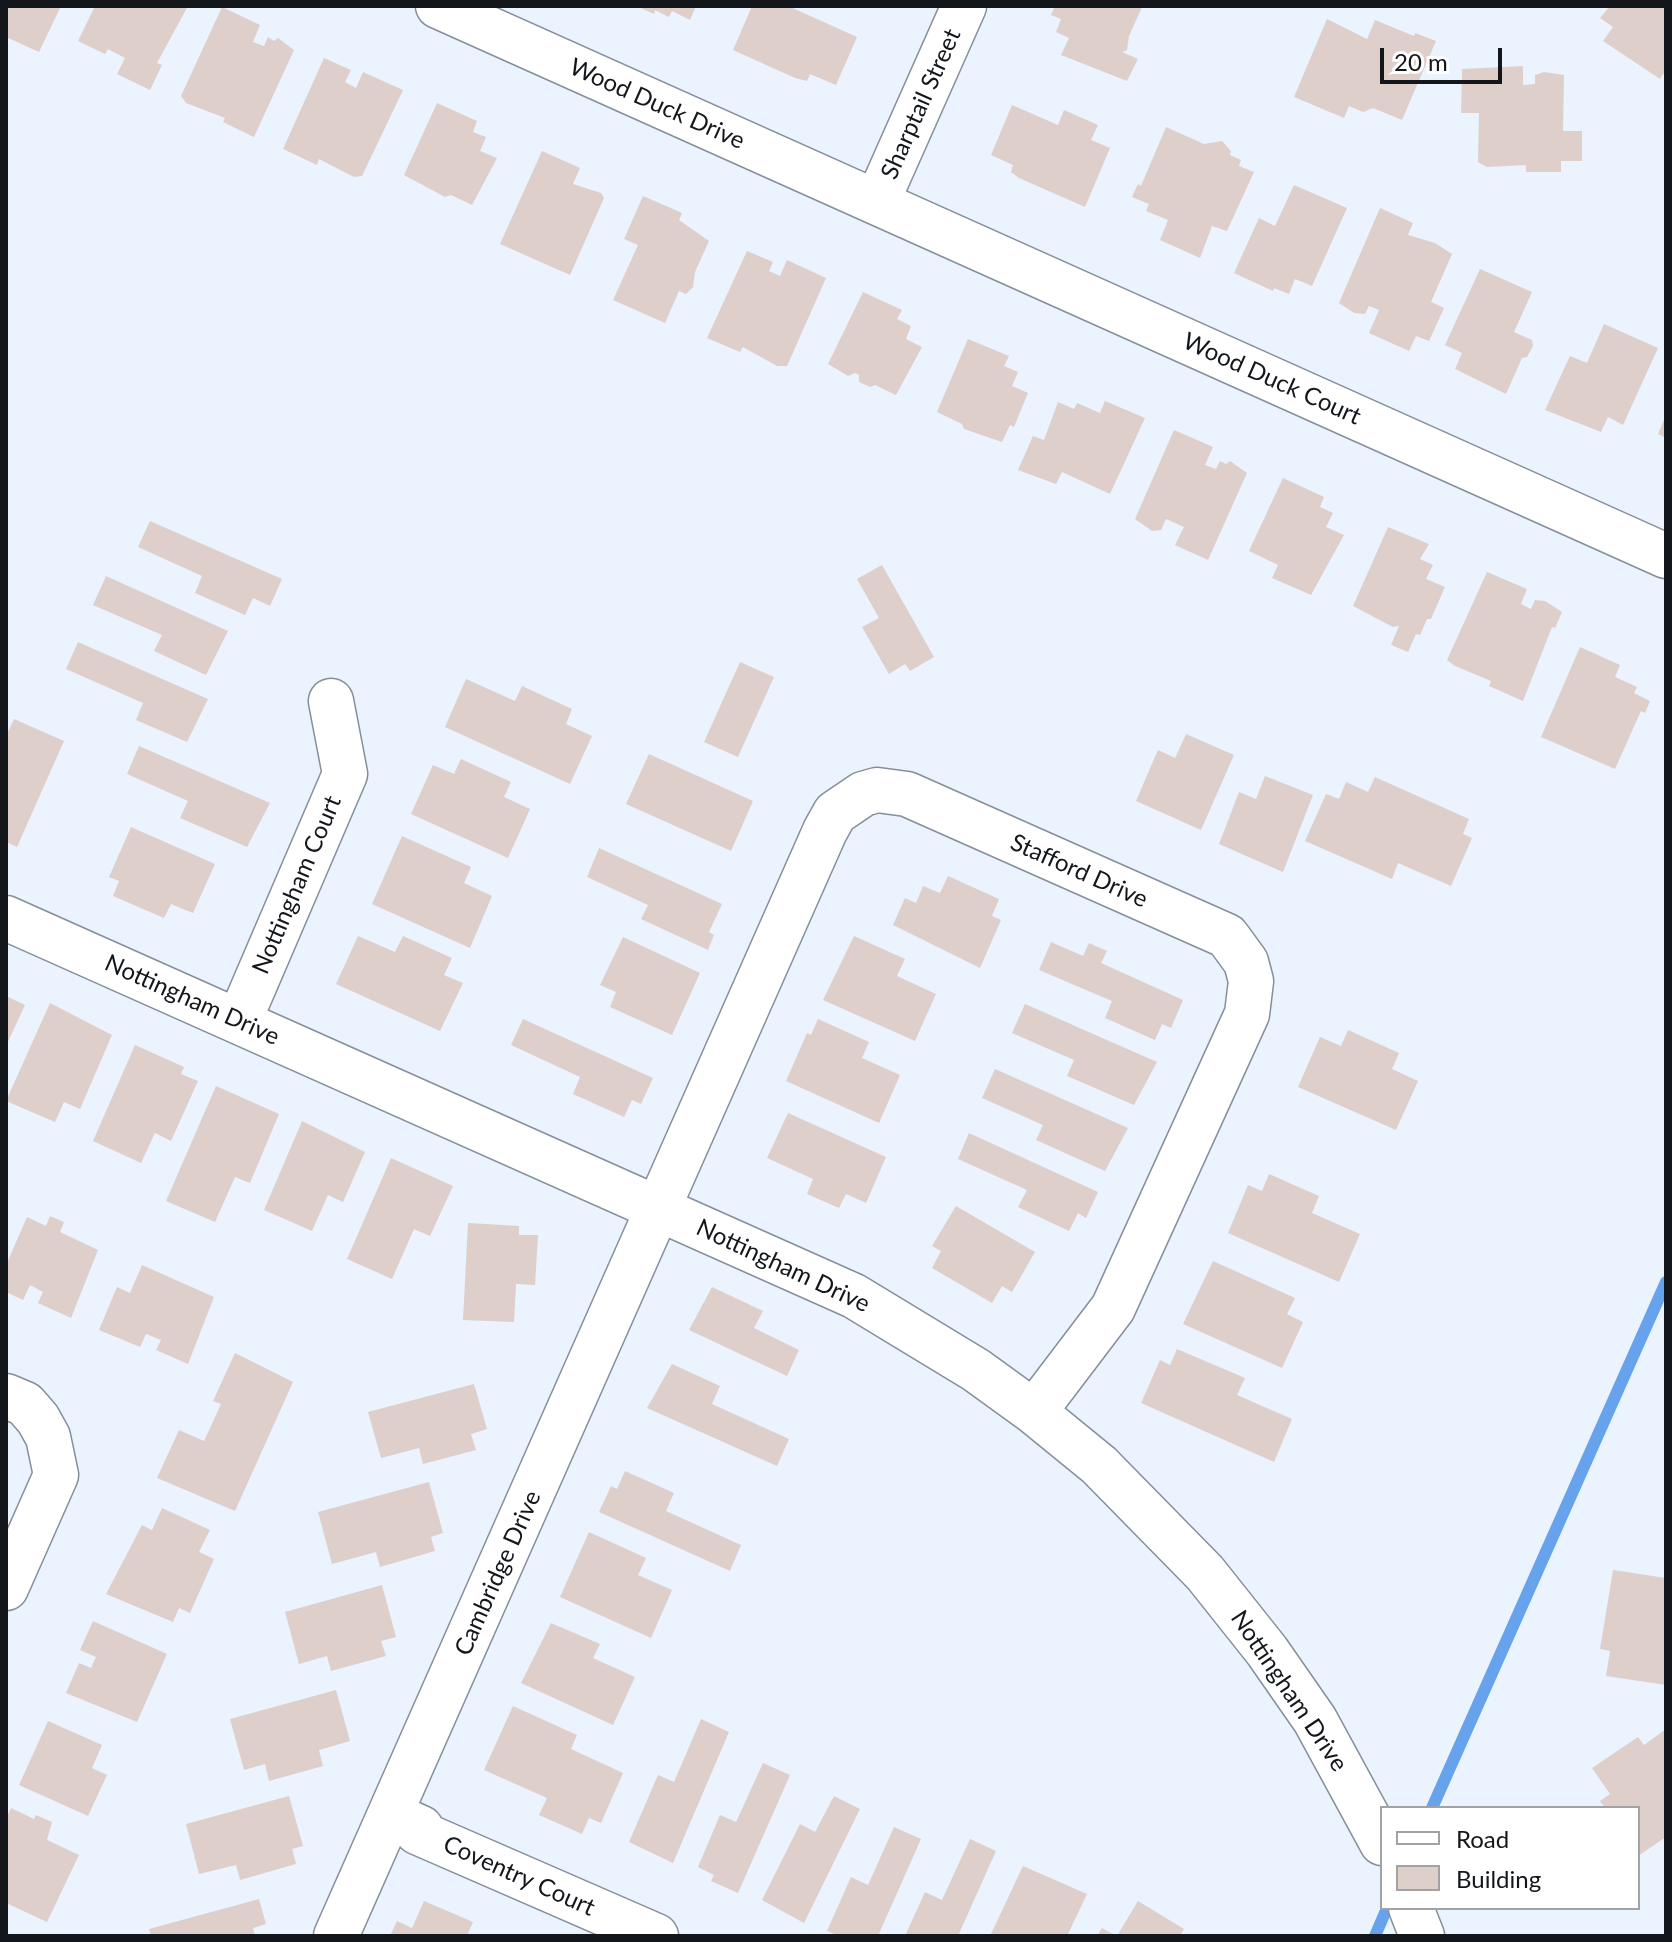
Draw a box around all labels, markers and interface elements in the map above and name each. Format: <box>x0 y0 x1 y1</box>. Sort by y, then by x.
street label: Sharptail Street <box>875 24 967 184</box>
scale bar <box>1384 32 1506 82</box>
text: 20 m <box>1394 47 1448 76</box>
street label: Wood Duck Drive <box>565 52 749 156</box>
street label: Wood Duck Court <box>1179 327 1365 431</box>
street label: Nottingham Court <box>246 792 348 978</box>
street label: Stafford Drive <box>1006 828 1152 914</box>
street label: Nottingham Drive <box>100 949 284 1051</box>
street label: Nottingham Drive <box>692 1213 874 1319</box>
street label: Cambridge Drive <box>449 1486 547 1660</box>
street label: Nottingham Drive <box>1225 1605 1353 1777</box>
legend <box>1380 1806 1640 1910</box>
text: Road <box>1456 1824 1509 1853</box>
street label: Coventry Court <box>439 1830 599 1922</box>
text: Building <box>1456 1864 1541 1893</box>

